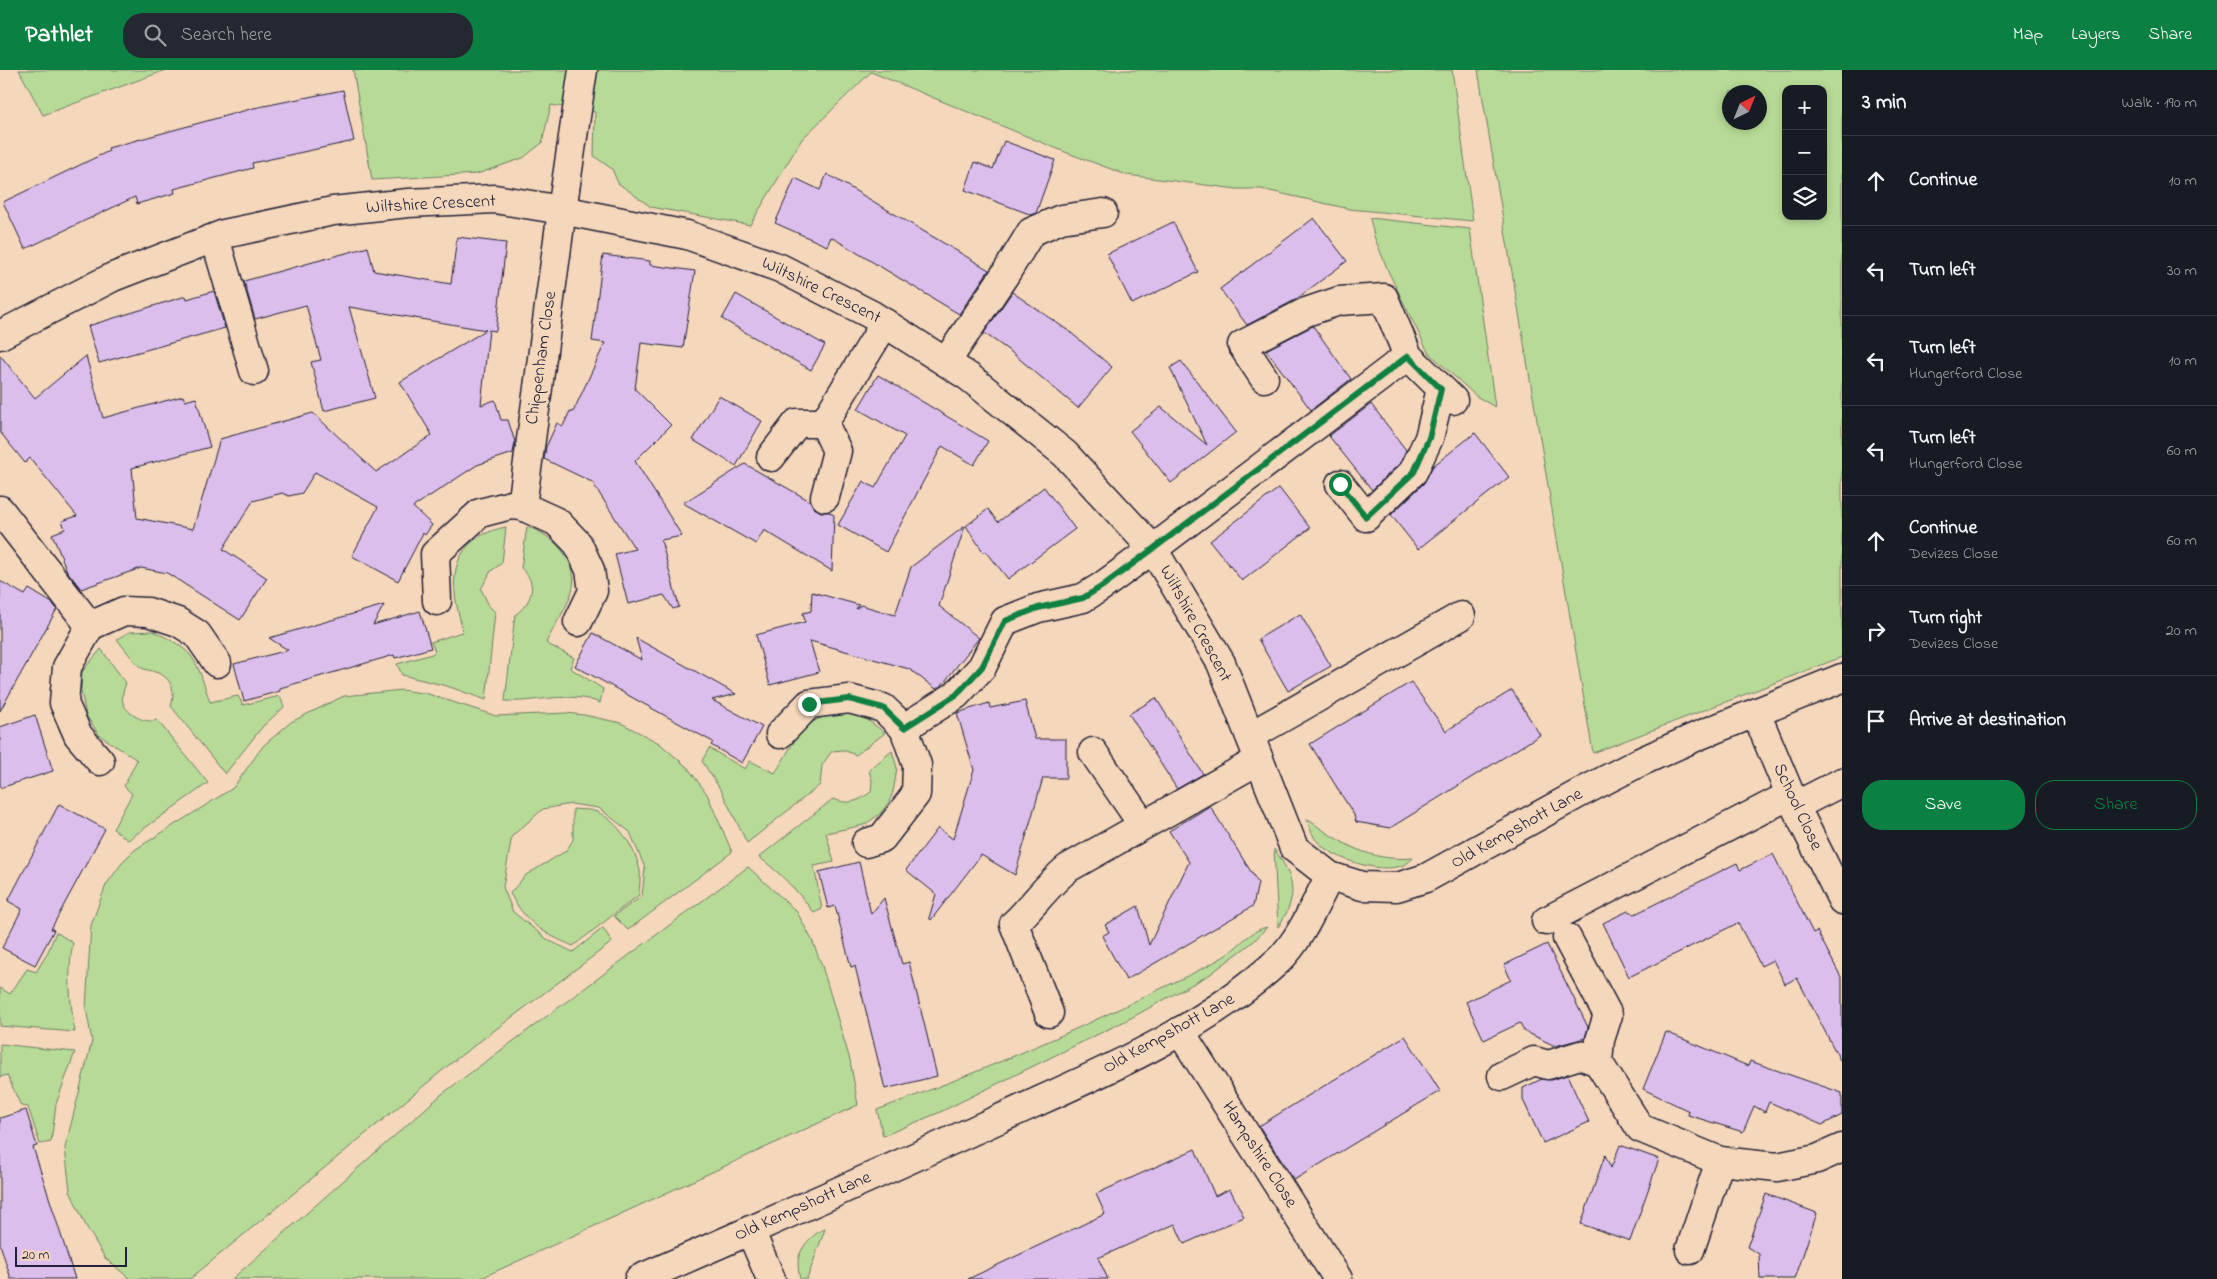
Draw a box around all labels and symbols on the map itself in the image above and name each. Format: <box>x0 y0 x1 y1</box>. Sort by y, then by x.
north arrow <box>1722 85 1767 130</box>
street label: Wiltshire Crescent <box>365 189 497 221</box>
street label: Wiltshire Crescent <box>757 251 885 331</box>
street label: Chippenham Close <box>520 289 564 426</box>
route start <box>1329 473 1352 496</box>
street label: Wiltshire Crescent <box>1152 561 1238 687</box>
route end <box>798 693 821 716</box>
street label: School Close <box>1766 759 1829 856</box>
street label: Old Kempshott Lane <box>1446 782 1588 876</box>
street label: Old Kempshott Lane <box>1098 987 1240 1081</box>
street label: Hampshire Close <box>1215 1097 1304 1214</box>
street label: Old Kempshott Lane <box>731 1165 876 1249</box>
scale bar <box>15 1244 128 1267</box>

